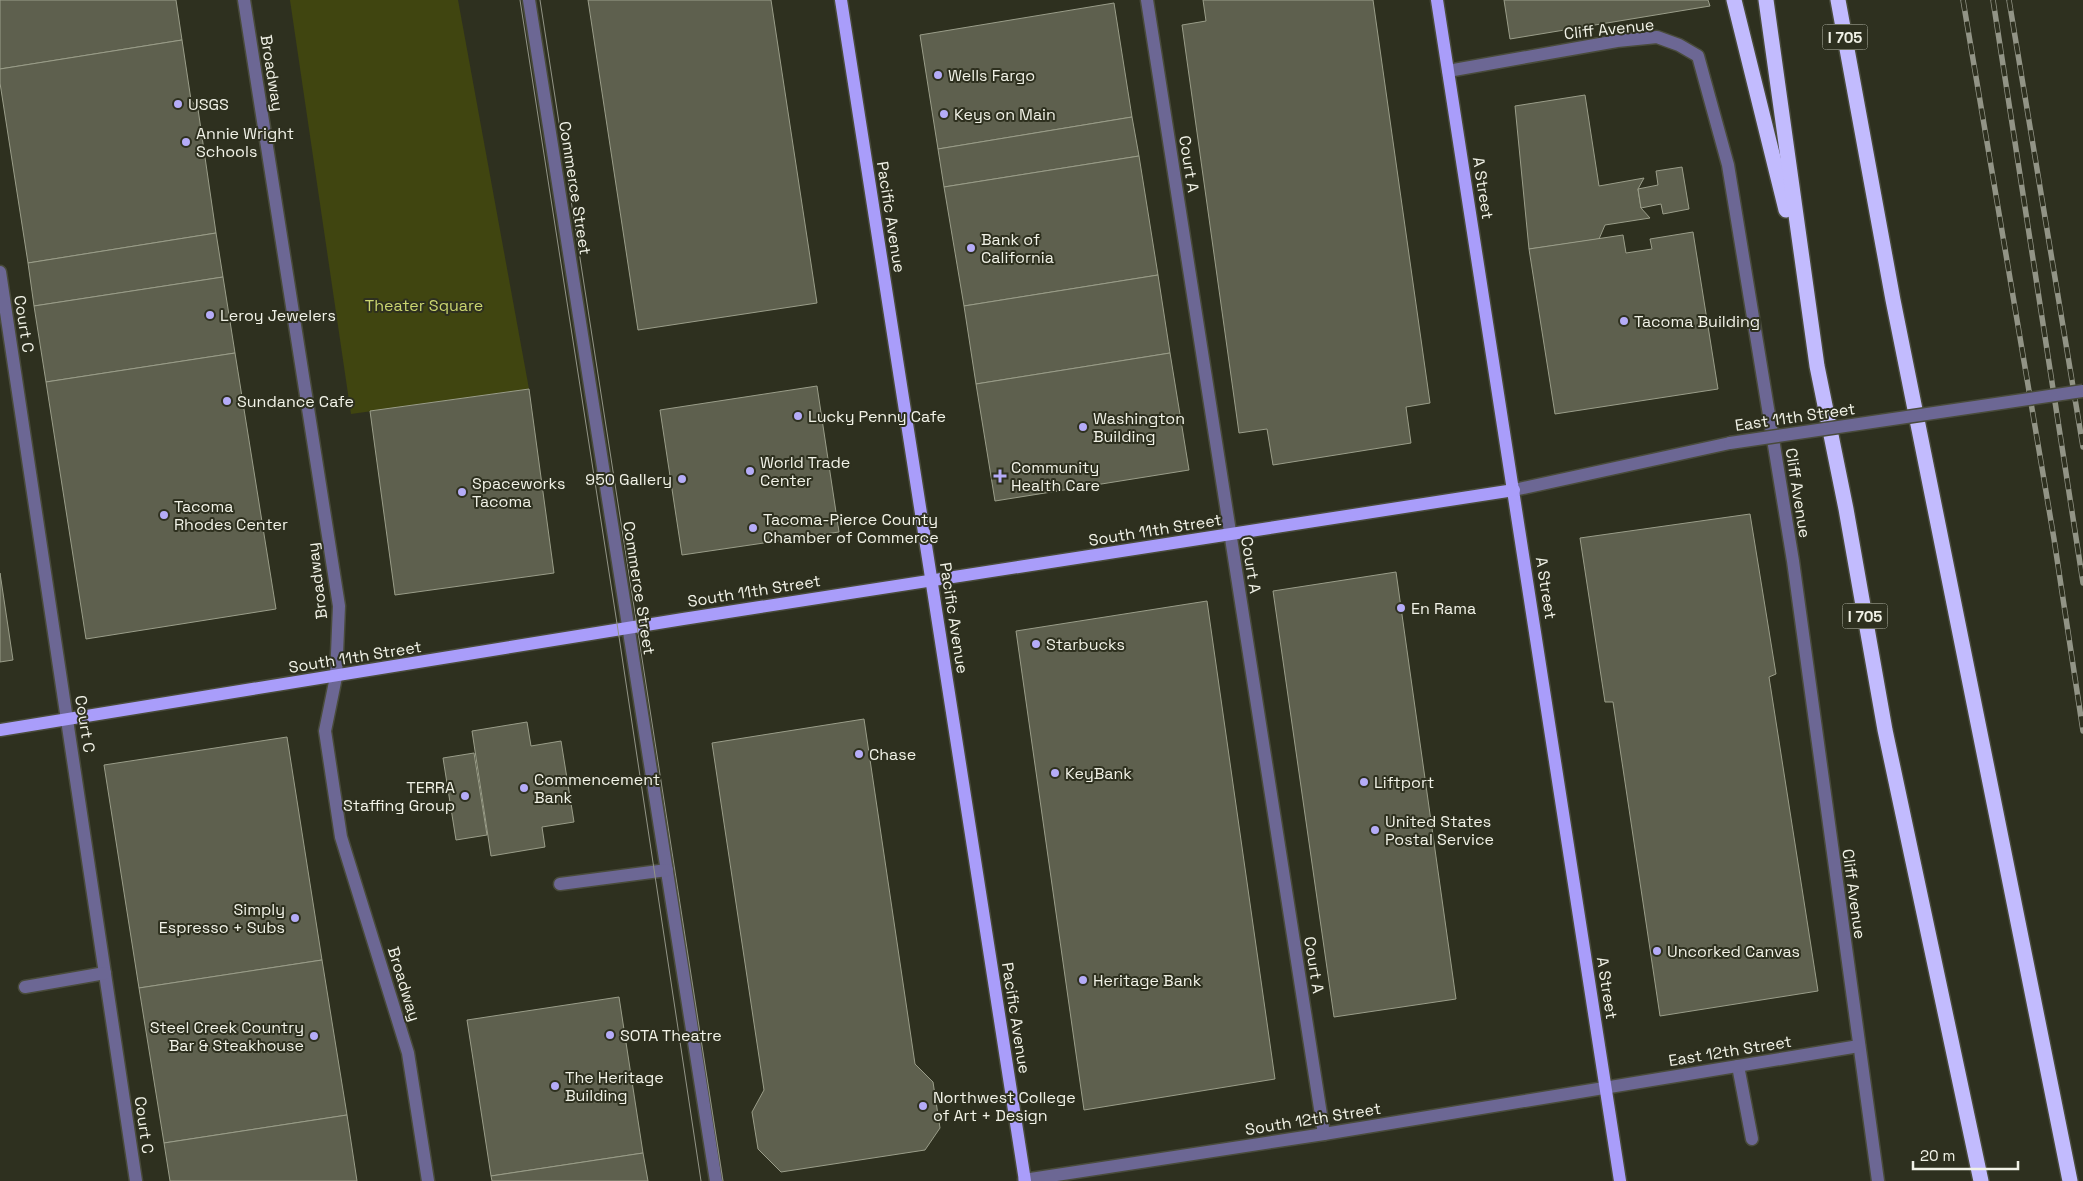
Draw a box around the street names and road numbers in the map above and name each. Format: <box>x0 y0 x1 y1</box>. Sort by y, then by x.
street label: Cliff Avenue <box>1563 14 1655 44</box>
road number: I 705 <box>1822 24 1868 50</box>
street label: Broadway <box>256 33 288 113</box>
street label: Commerce Street <box>554 120 596 256</box>
street label: Court A <box>1174 134 1204 194</box>
street label: A Street <box>1468 155 1498 221</box>
street label: Pacific Avenue <box>872 160 910 274</box>
street label: Court C <box>9 294 39 354</box>
street label: East 11th Street <box>1733 398 1857 436</box>
street label: Cliff Avenue <box>1781 447 1815 539</box>
street label: South 11th Street <box>1087 509 1223 551</box>
street label: Commerce Street <box>618 520 660 656</box>
street label: Court A <box>1236 535 1266 595</box>
street label: Broadway <box>302 542 332 620</box>
street label: A Street <box>1531 555 1561 621</box>
street label: Pacific Avenue <box>935 561 973 675</box>
street label: South 11th Street <box>686 570 822 612</box>
road number: I 705 <box>1842 604 1888 628</box>
street label: South 11th Street <box>287 636 423 678</box>
street label: Court C <box>70 694 100 754</box>
street label: Cliff Avenue <box>1837 848 1871 940</box>
street label: Court A <box>1299 935 1329 995</box>
street label: Broadway <box>383 944 425 1024</box>
street label: A Street <box>1592 955 1622 1021</box>
street label: Pacific Avenue <box>997 961 1035 1075</box>
street label: East 12th Street <box>1667 1031 1793 1071</box>
street label: Court C <box>130 1095 158 1155</box>
street label: South 12th Street <box>1244 1098 1382 1140</box>

